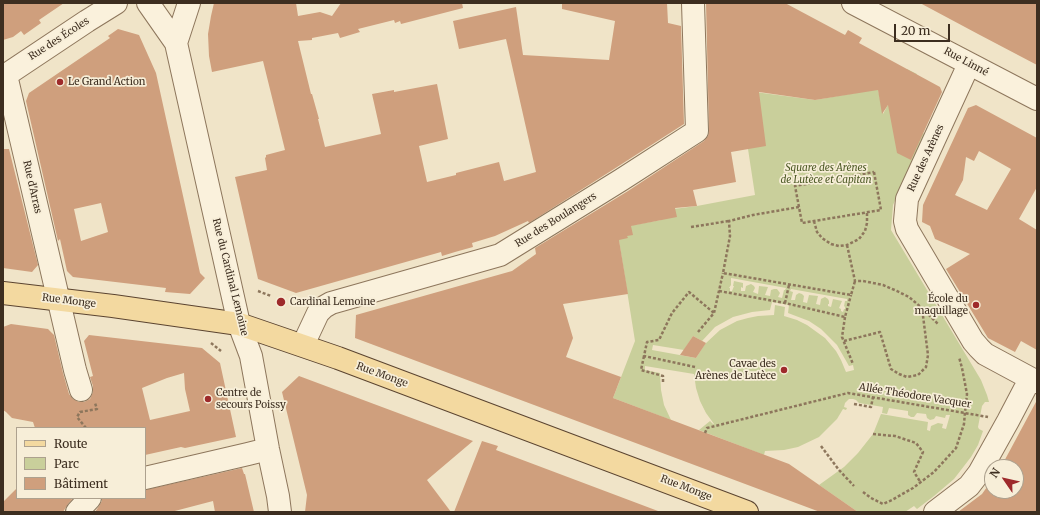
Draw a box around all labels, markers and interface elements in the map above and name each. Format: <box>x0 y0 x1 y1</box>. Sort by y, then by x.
street label: Rue des Écoles <box>26 15 92 63</box>
scale bar <box>896 16 952 42</box>
text: 20 m <box>901 23 930 38</box>
street label: Rue Linné <box>942 45 990 79</box>
place label: Le Grand Action <box>68 76 145 88</box>
marker: Le Grand Action <box>55 77 65 87</box>
street label: Rue des Arènes <box>905 123 947 193</box>
street label: Rue d'Arras <box>20 159 44 215</box>
park label: Square des Arènes de Lutèce et Capitan <box>780 162 872 186</box>
street label: Rue des Boulangers <box>513 190 599 250</box>
street label: Rue du Cardinal Lemoine <box>210 217 250 337</box>
street label: Rue Monge <box>41 292 97 310</box>
place label: École du maquillage <box>915 293 968 316</box>
marker: Cardinal Lemoine <box>275 296 287 308</box>
place label: Cardinal Lemoine <box>290 296 375 308</box>
marker: École du maquillage <box>971 300 981 310</box>
place label: Cavae des Arènes de Lutèce <box>695 358 776 382</box>
street label: Rue Monge <box>355 360 409 390</box>
marker: Cavae des Arènes de Lutèce <box>779 365 789 375</box>
street label: Allée Théodore Vacquer <box>858 381 972 411</box>
place label: Centre de secours Poissy <box>216 387 286 410</box>
marker: Centre de secours Poissy <box>203 394 213 404</box>
legend <box>16 427 146 499</box>
text: Route <box>54 436 87 451</box>
text: Parc <box>54 456 79 471</box>
north arrow <box>984 459 1024 499</box>
text: N <box>987 465 1003 480</box>
street label: Rue Monge <box>659 473 713 503</box>
text: Bâtiment <box>54 476 108 491</box>

